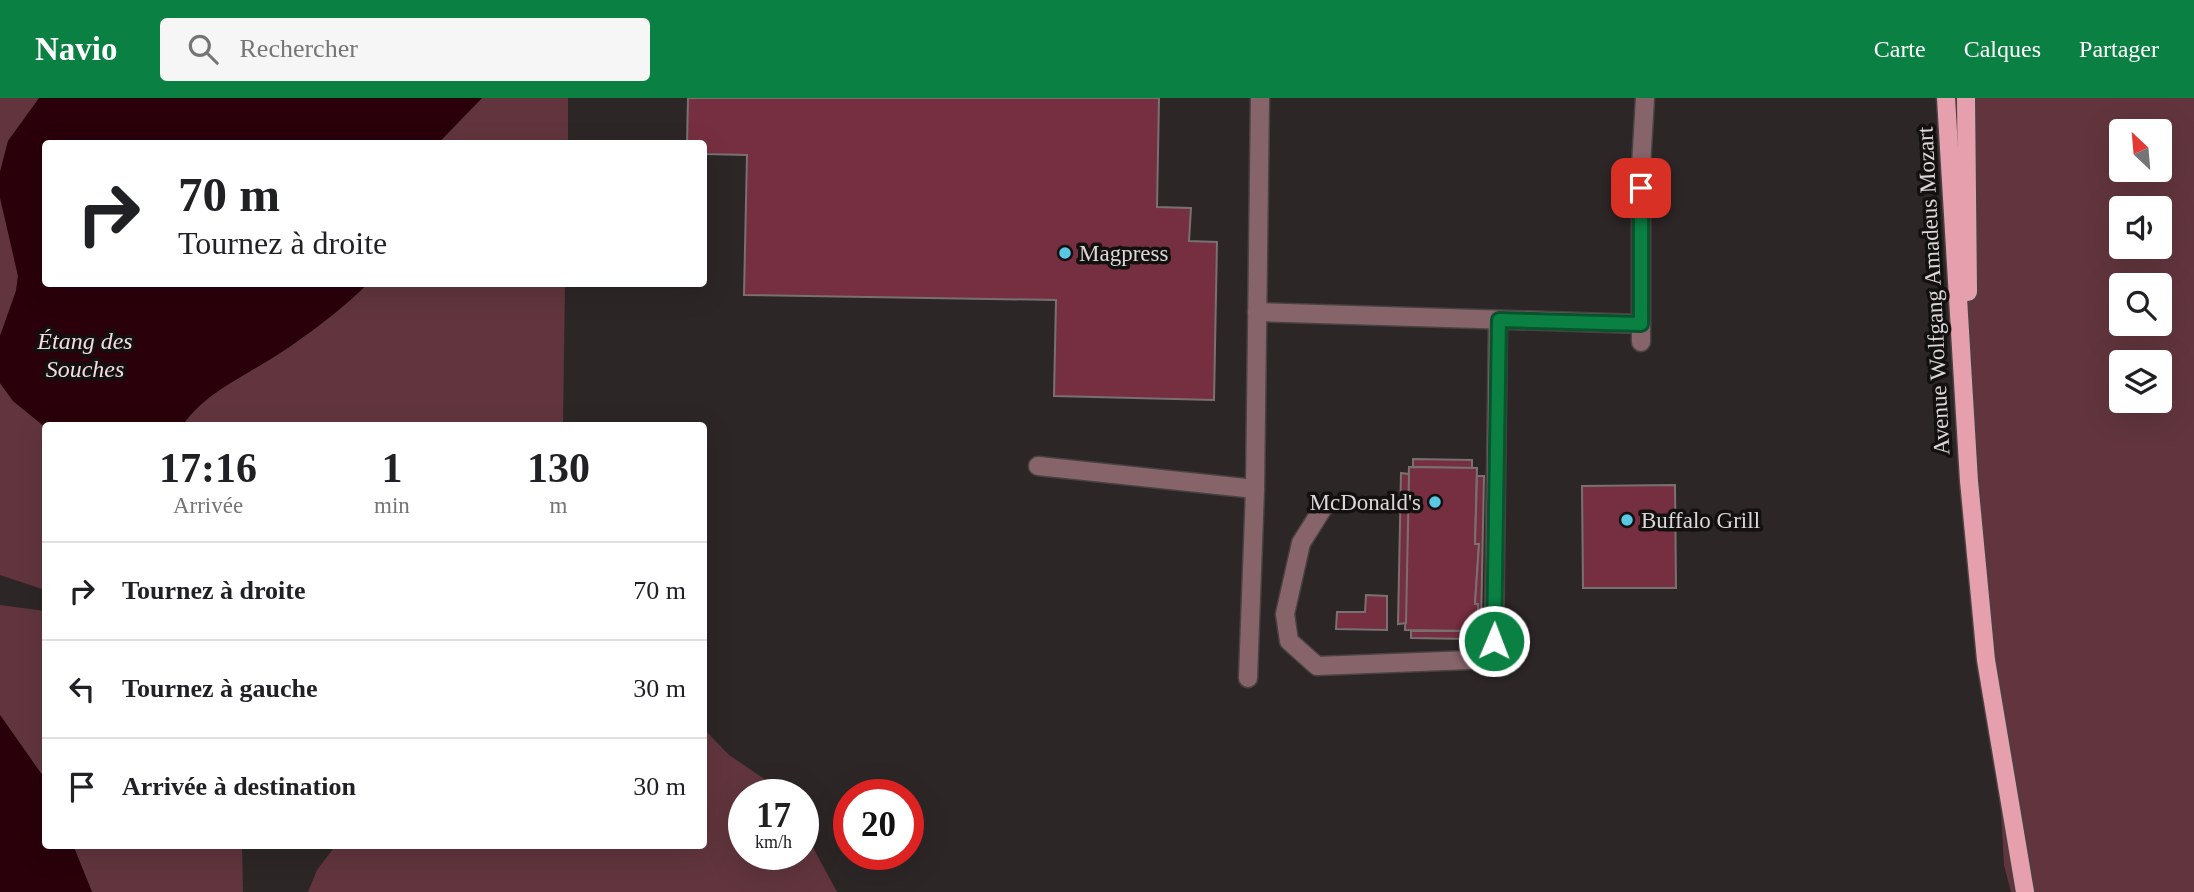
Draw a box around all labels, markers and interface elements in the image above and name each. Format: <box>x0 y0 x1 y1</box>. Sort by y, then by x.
search box <box>160 18 650 81</box>
icon: search <box>184 30 222 68</box>
text: Navio <box>35 31 118 67</box>
text: Rechercher <box>240 34 358 63</box>
text: Carte <box>1874 36 1926 62</box>
text: Calques <box>1964 36 2041 62</box>
text: Partager <box>2079 36 2159 62</box>
north arrow <box>2109 119 2172 182</box>
map controls <box>2109 119 2172 413</box>
street label: Avenue Wolfgang Amadeus Mozart <box>1912 126 1955 456</box>
pin <box>1611 158 1671 218</box>
text: 70 m <box>178 167 280 222</box>
icon: right <box>63 168 154 259</box>
icon: arrive <box>1622 169 1660 207</box>
button: sound <box>2109 196 2172 259</box>
text: Tournez à droite <box>178 225 387 261</box>
place label: Magpress <box>1079 241 1168 266</box>
marker: Magpress <box>1057 245 1073 261</box>
button: search <box>2109 273 2172 336</box>
water label: Étang des Souches <box>36 328 133 382</box>
button: layers <box>2109 350 2172 413</box>
text: 17:16 <box>159 445 257 491</box>
text: 1 <box>381 445 402 491</box>
text: 130 <box>527 445 590 491</box>
place label: McDonald's <box>1310 490 1421 515</box>
text: Arrivée <box>173 493 243 518</box>
text: min <box>374 493 410 518</box>
text: m <box>549 493 567 518</box>
marker: McDonald's <box>1427 494 1443 510</box>
place label: Buffalo Grill <box>1641 508 1760 533</box>
marker: Buffalo Grill <box>1619 512 1635 528</box>
icon: right <box>63 572 101 610</box>
text: Tournez à droite <box>122 576 305 605</box>
text: 70 m <box>633 576 686 605</box>
position arrow <box>1457 604 1531 678</box>
icon: left <box>63 670 101 708</box>
text: Tournez à gauche <box>122 674 318 703</box>
text: 30 m <box>633 674 686 703</box>
icon: arrive <box>63 768 101 806</box>
text: Arrivée à destination <box>122 772 356 801</box>
text: 30 m <box>633 772 686 801</box>
speed limit sign: 20 <box>833 779 924 870</box>
text: 17 <box>756 796 791 835</box>
text: km/h <box>755 832 792 852</box>

